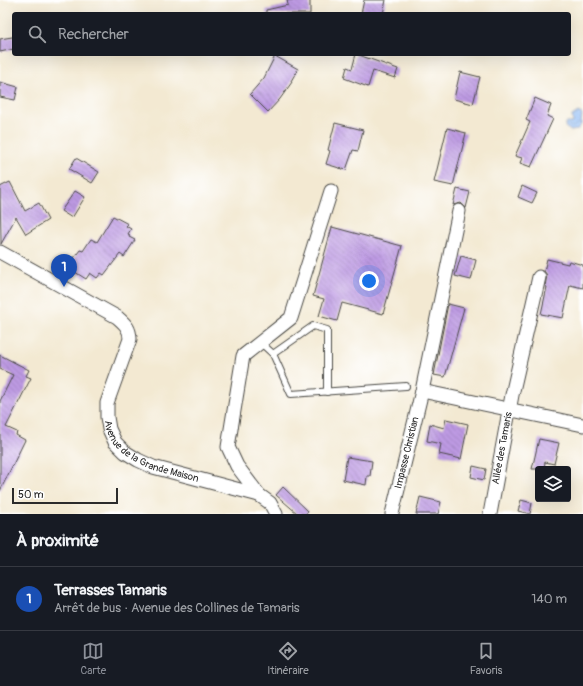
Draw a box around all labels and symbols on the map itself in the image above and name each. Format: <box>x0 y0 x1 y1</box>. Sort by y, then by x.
pin: 1 <box>51 254 77 287</box>
your location <box>359 271 379 291</box>
street label: Allée des Tamaris <box>490 410 515 485</box>
street label: Impasse Christian <box>392 415 422 490</box>
street label: Avenue de la Grande Maison <box>102 420 200 485</box>
scale bar <box>12 486 118 505</box>

